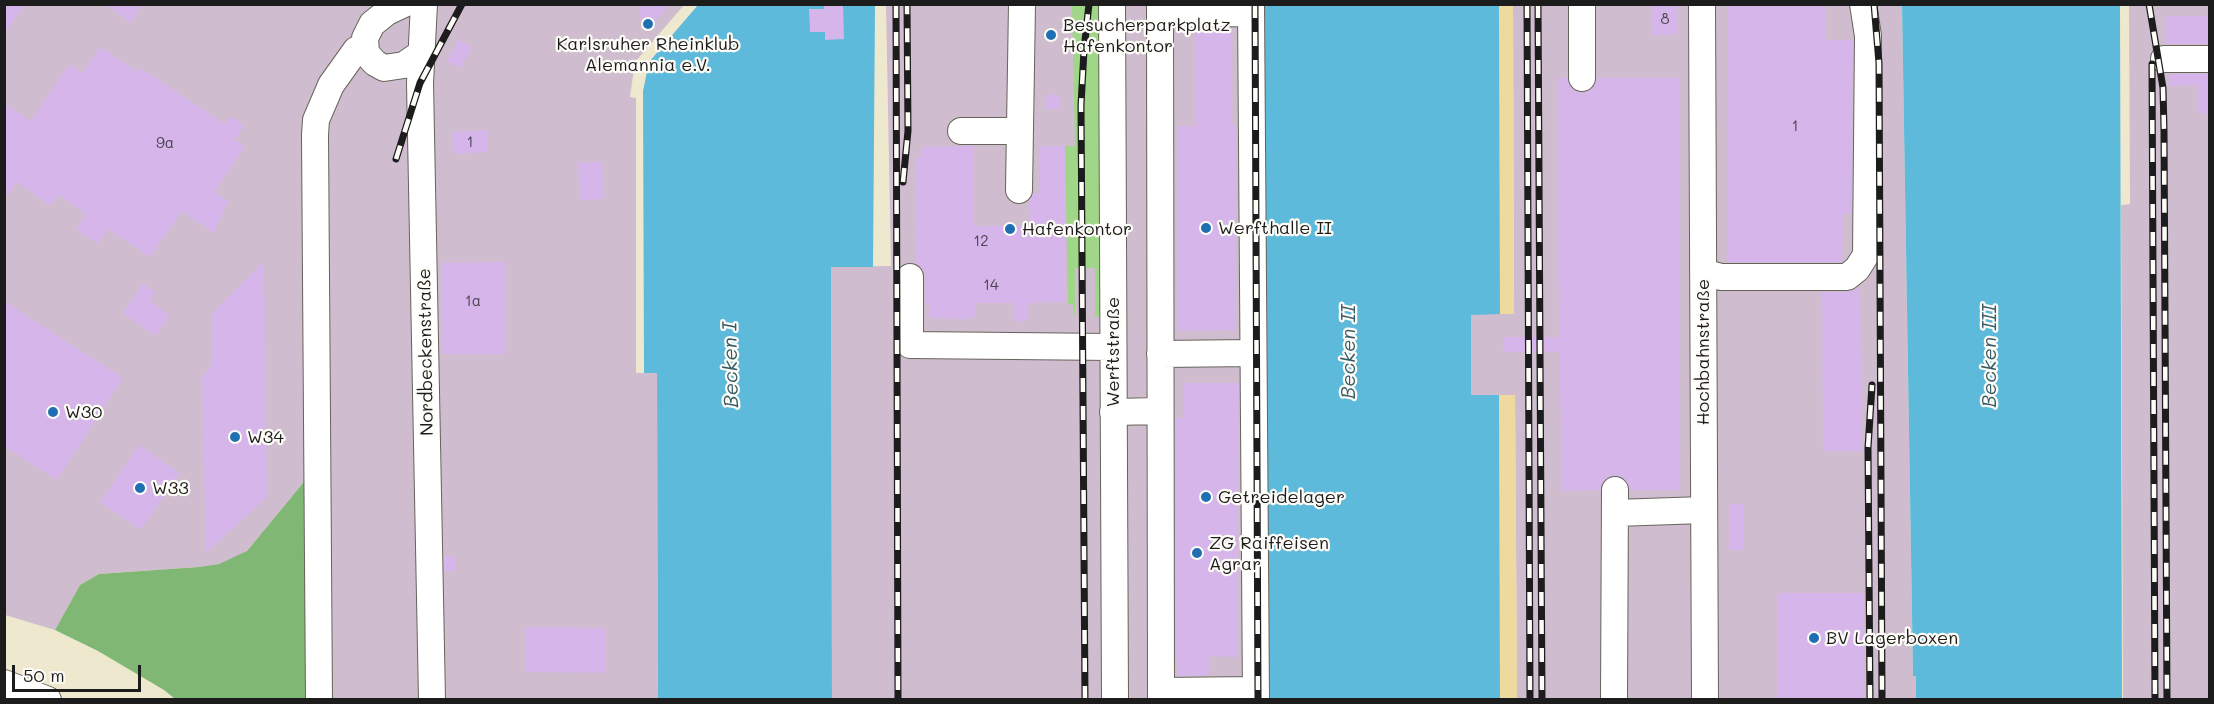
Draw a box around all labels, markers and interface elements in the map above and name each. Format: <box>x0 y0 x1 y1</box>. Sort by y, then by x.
house number: 8 <box>1660 10 1670 28</box>
place label: Besucherparkplatz Hafenkontor <box>1063 14 1231 57</box>
marker: Karlsruher Rheinklub Alemannia e.V. <box>641 17 655 31</box>
marker: Besucherparkplatz Hafenkontor <box>1044 28 1058 42</box>
place label: Karlsruher Rheinklub Alemannia e.V. <box>556 33 740 76</box>
house number: 1 <box>1792 117 1798 135</box>
house number: 1 <box>467 133 473 151</box>
house number: 9a <box>156 134 174 152</box>
place label: Werfthalle II <box>1218 217 1332 239</box>
place label: Hafenkontor <box>1022 218 1132 240</box>
marker: Werfthalle II <box>1199 221 1213 235</box>
marker: Hafenkontor <box>1003 222 1017 236</box>
house number: 12 <box>973 232 989 250</box>
street label: Nordbeckenstraße <box>414 268 438 436</box>
house number: 14 <box>983 276 999 294</box>
street label: Hochbahnstraße <box>1692 279 1714 425</box>
house number: 1a <box>465 292 481 310</box>
street label: Werftstraße <box>1102 297 1124 407</box>
water label: Becken III <box>1978 304 2002 408</box>
water label: Becken II <box>1337 305 1361 399</box>
water label: Becken I <box>718 322 744 408</box>
place label: W30 <box>65 401 102 423</box>
marker: W30 <box>46 405 60 419</box>
place label: W34 <box>247 426 284 448</box>
marker: W34 <box>228 430 242 444</box>
place label: W33 <box>152 477 189 499</box>
marker: W33 <box>133 481 147 495</box>
place label: Getreidelager <box>1218 486 1345 508</box>
marker: Getreidelager <box>1199 490 1213 504</box>
place label: ZG Raiffeisen Agrar <box>1209 532 1329 574</box>
marker: ZG Raiffeisen Agrar <box>1190 546 1204 560</box>
place label: BV Lagerboxen <box>1826 627 1958 649</box>
marker: BV Lagerboxen <box>1807 631 1821 645</box>
scale bar <box>15 653 144 691</box>
text: 50 m <box>23 663 65 687</box>

